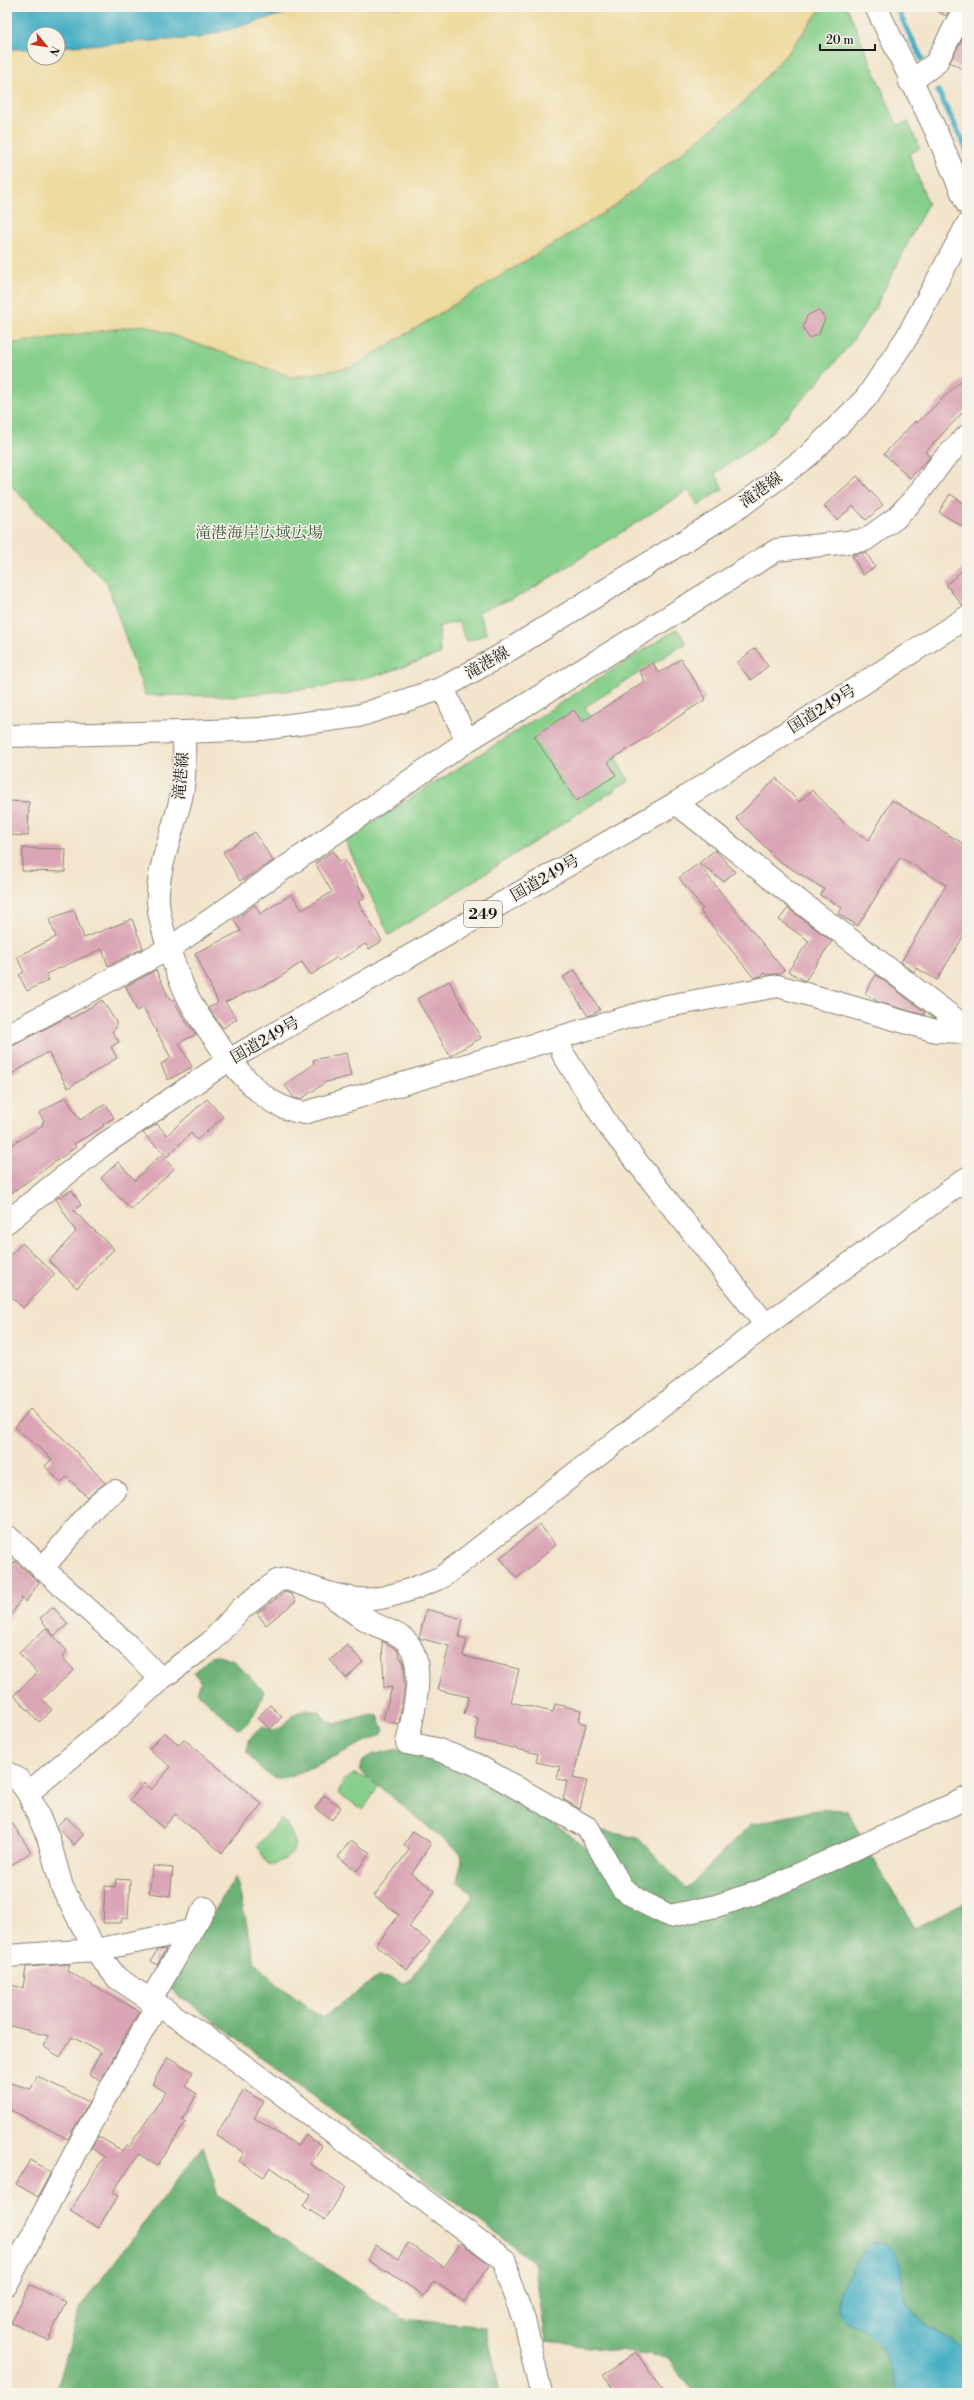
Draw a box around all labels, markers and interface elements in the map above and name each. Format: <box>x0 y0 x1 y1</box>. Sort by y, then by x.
north arrow <box>26 26 66 66</box>
scale bar <box>820 26 875 52</box>
text: 20 m <box>826 33 854 48</box>
text: N <box>45 43 62 58</box>
street label: 滝港線 <box>736 468 786 512</box>
park label: 滝港海岸広域広場 <box>195 523 323 543</box>
street label: 滝港線 <box>461 642 513 684</box>
street label: 国道249号 <box>784 680 860 738</box>
street label: 滝港線 <box>169 751 193 801</box>
street label: 国道249号 <box>507 850 583 906</box>
road number: 249 <box>464 901 502 927</box>
street label: 国道249号 <box>227 1012 303 1068</box>

